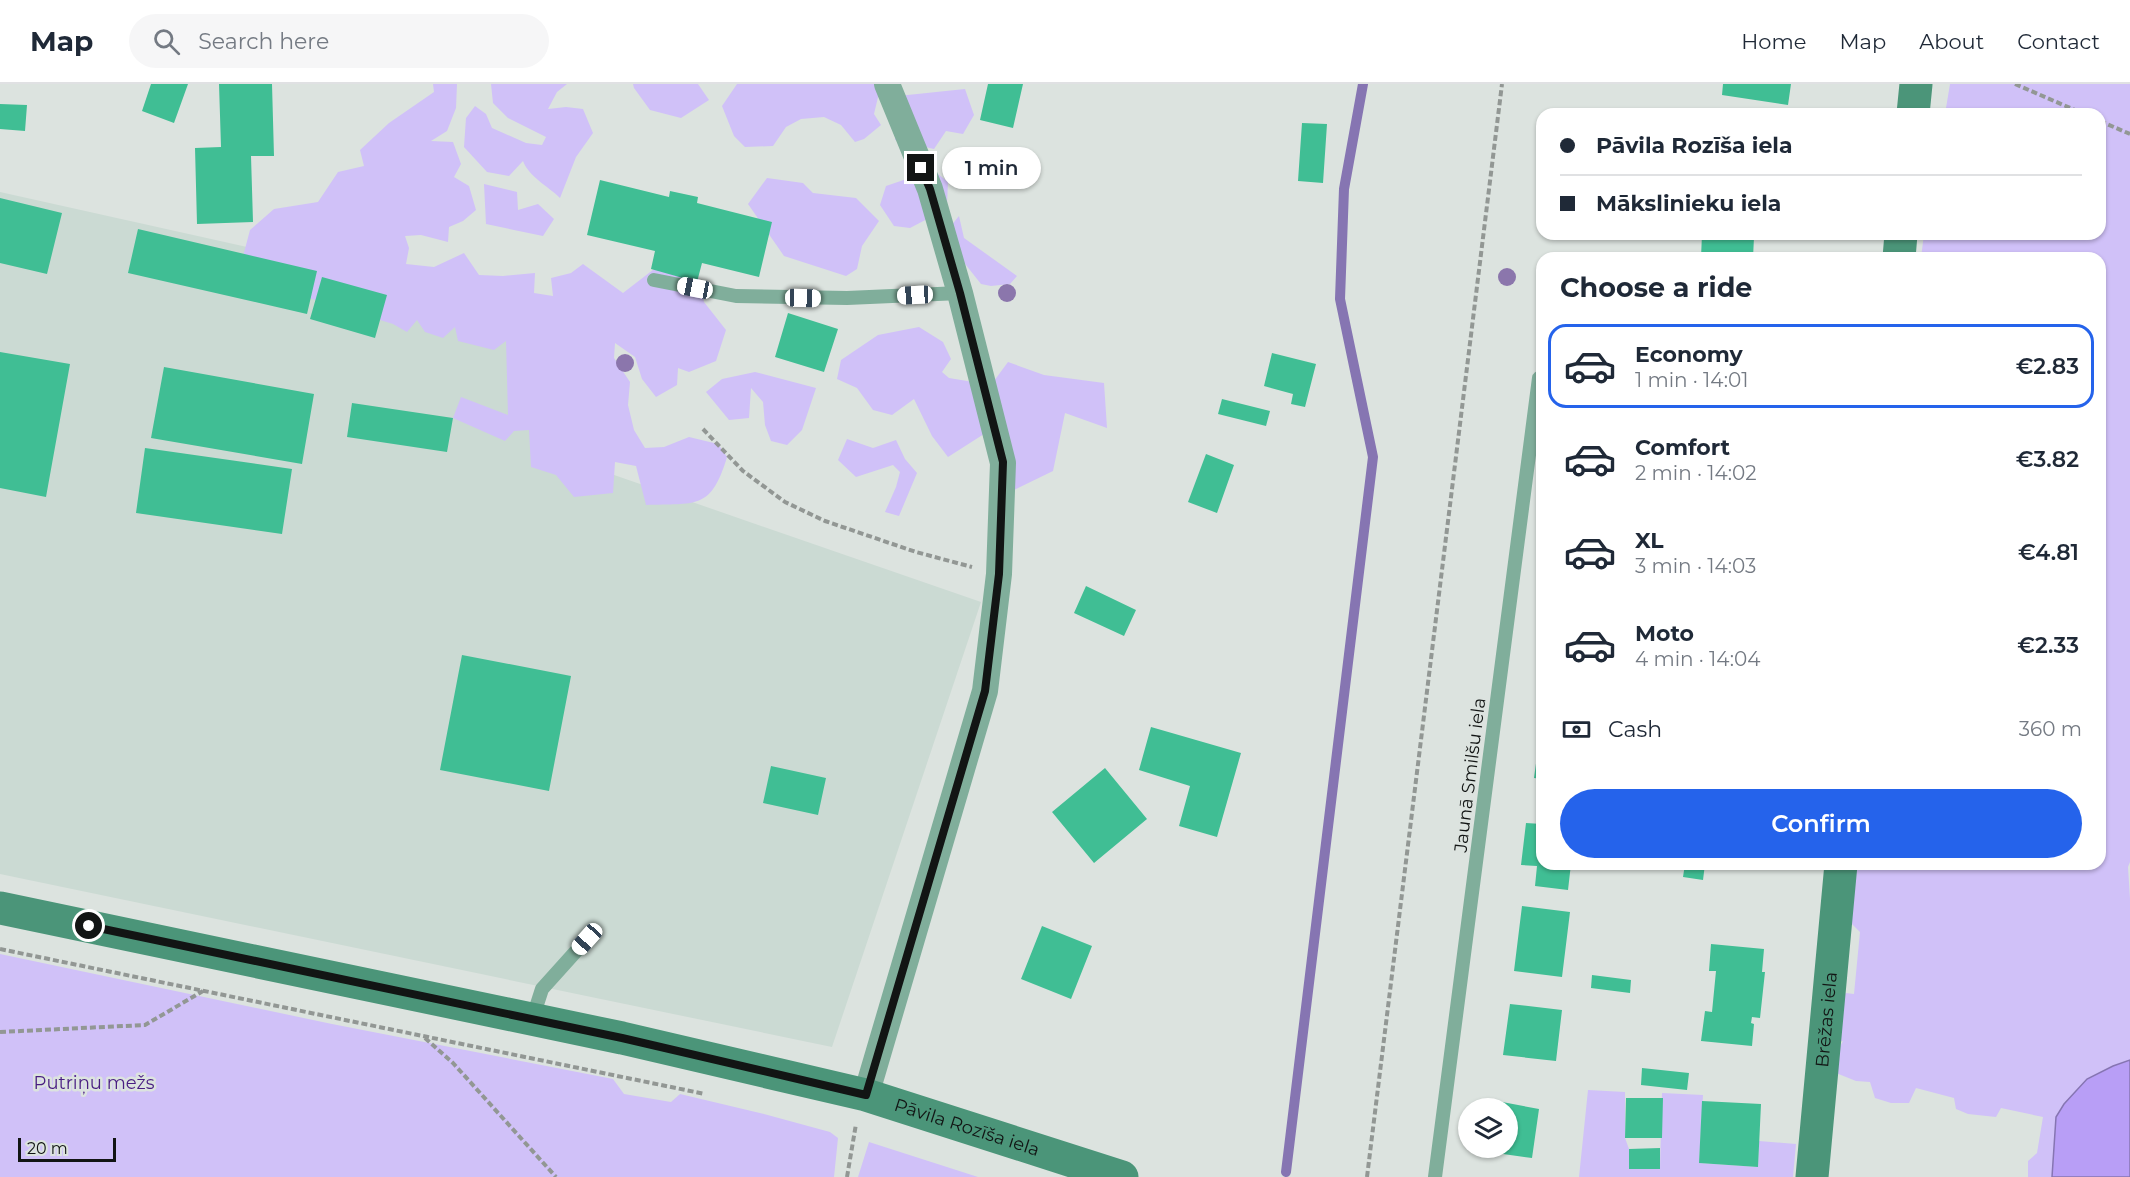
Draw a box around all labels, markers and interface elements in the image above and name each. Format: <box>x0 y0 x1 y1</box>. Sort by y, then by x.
search box <box>129 14 549 68</box>
text: Map <box>30 24 93 58</box>
icon: search <box>150 25 183 58</box>
text: Search here <box>198 28 329 55</box>
text: Home <box>1741 29 1806 54</box>
text: Map <box>1839 29 1886 54</box>
text: About <box>1919 29 1984 54</box>
text: Contact <box>2017 29 2100 54</box>
text: Pāvila Rozīša iela <box>1596 132 1793 159</box>
callout: 1 min <box>942 147 1041 189</box>
route end <box>907 154 934 181</box>
text: 1 min <box>965 156 1018 180</box>
text: Mākslinieku iela <box>1596 190 1781 217</box>
text: Choose a ride <box>1560 271 1752 304</box>
car <box>676 276 714 300</box>
car <box>897 285 933 305</box>
car <box>785 289 821 307</box>
icon: car <box>1563 339 1617 393</box>
text: Economy <box>1635 341 1743 368</box>
text: €2.83 <box>2016 353 2079 380</box>
text: 1 min · 14:01 <box>1635 368 1748 392</box>
icon: car <box>1563 432 1617 486</box>
text: Comfort <box>1635 434 1730 461</box>
text: €3.82 <box>2016 446 2079 473</box>
text: 2 min · 14:02 <box>1635 461 1757 485</box>
icon: car <box>1563 525 1617 579</box>
text: XL <box>1635 527 1664 554</box>
text: €4.81 <box>2018 539 2079 566</box>
text: 3 min · 14:03 <box>1635 554 1756 578</box>
icon: car <box>1563 618 1617 672</box>
text: Moto <box>1635 620 1694 647</box>
text: €2.33 <box>2017 632 2079 659</box>
text: 4 min · 14:04 <box>1635 647 1760 671</box>
street label: Jaunā Smilšu iela <box>1449 696 1490 855</box>
icon: cash <box>1560 713 1593 746</box>
text: Cash <box>1608 716 1662 743</box>
text: 360 m <box>2019 717 2082 741</box>
button: Confirm <box>1560 789 2082 858</box>
route start <box>75 912 102 939</box>
car <box>568 920 606 958</box>
street label: Brēžas iela <box>1811 971 1842 1068</box>
park label: Putriņu mežs <box>33 1072 155 1095</box>
street label: Pāvila Rozīša iela <box>891 1094 1042 1161</box>
map controls <box>1458 1098 1518 1158</box>
button: layers <box>1458 1098 1518 1158</box>
scale bar <box>18 1135 116 1162</box>
text: 20 m <box>27 1139 68 1158</box>

